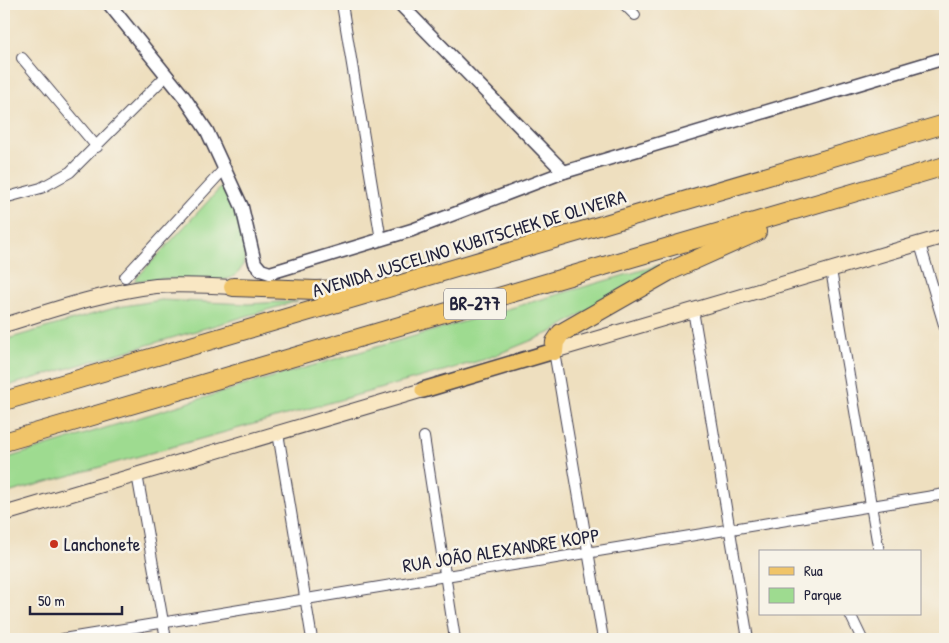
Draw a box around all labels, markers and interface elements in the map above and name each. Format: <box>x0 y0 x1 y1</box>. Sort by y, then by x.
street label: AVENIDA JUSCELINO KUBITSCHEK DE OLIVEIRA <box>309 183 629 303</box>
road number: BR-277 <box>444 288 506 320</box>
street label: RUA JOÃO ALEXANDRE KOPP <box>401 522 601 578</box>
place label: Lanchonete <box>64 531 141 557</box>
marker: Lanchonete <box>48 538 60 550</box>
legend <box>759 550 922 616</box>
text: Rua <box>804 560 823 581</box>
scale bar <box>30 583 122 615</box>
text: Parque <box>804 584 842 605</box>
text: 50 m <box>38 590 65 611</box>

